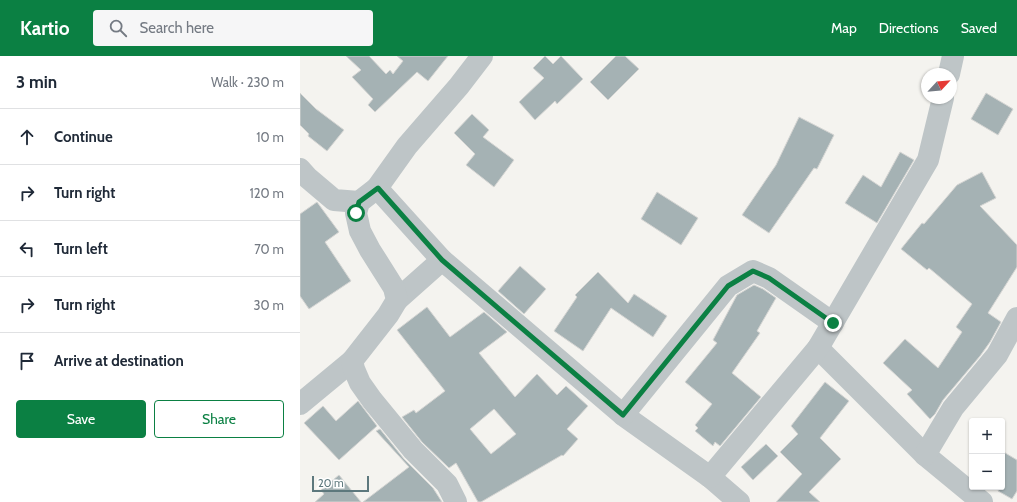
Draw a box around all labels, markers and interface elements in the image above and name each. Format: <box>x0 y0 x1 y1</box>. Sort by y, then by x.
search box <box>93 10 373 46</box>
text: Kartio <box>20 17 69 40</box>
icon: search <box>107 17 129 39</box>
text: Search here <box>139 19 214 37</box>
text: Map <box>831 19 857 37</box>
text: Directions <box>879 19 939 37</box>
text: Saved <box>961 19 997 37</box>
north arrow <box>921 68 957 104</box>
text: 3 min <box>16 72 57 92</box>
text: Walk · 230 m <box>211 74 284 90</box>
icon: ahead <box>16 126 38 148</box>
text: Continue <box>54 128 113 146</box>
text: 10 m <box>256 129 284 145</box>
icon: right <box>16 182 38 204</box>
text: Turn right <box>54 184 115 202</box>
text: 120 m <box>250 185 284 201</box>
route start <box>347 204 365 222</box>
icon: left <box>16 238 38 260</box>
text: Turn left <box>54 240 108 258</box>
text: 70 m <box>254 241 284 257</box>
icon: right <box>16 294 38 316</box>
text: Turn right <box>54 296 115 314</box>
text: 30 m <box>254 297 284 313</box>
route end <box>824 314 842 332</box>
icon: arrive <box>16 350 38 372</box>
text: Arrive at destination <box>54 352 184 370</box>
button: Save <box>16 400 146 438</box>
button: Share <box>154 400 284 438</box>
map controls <box>969 418 1005 490</box>
button: + <box>969 418 1005 454</box>
button: − <box>969 454 1005 490</box>
scale bar <box>312 474 369 493</box>
text: 20 m <box>318 476 344 490</box>

